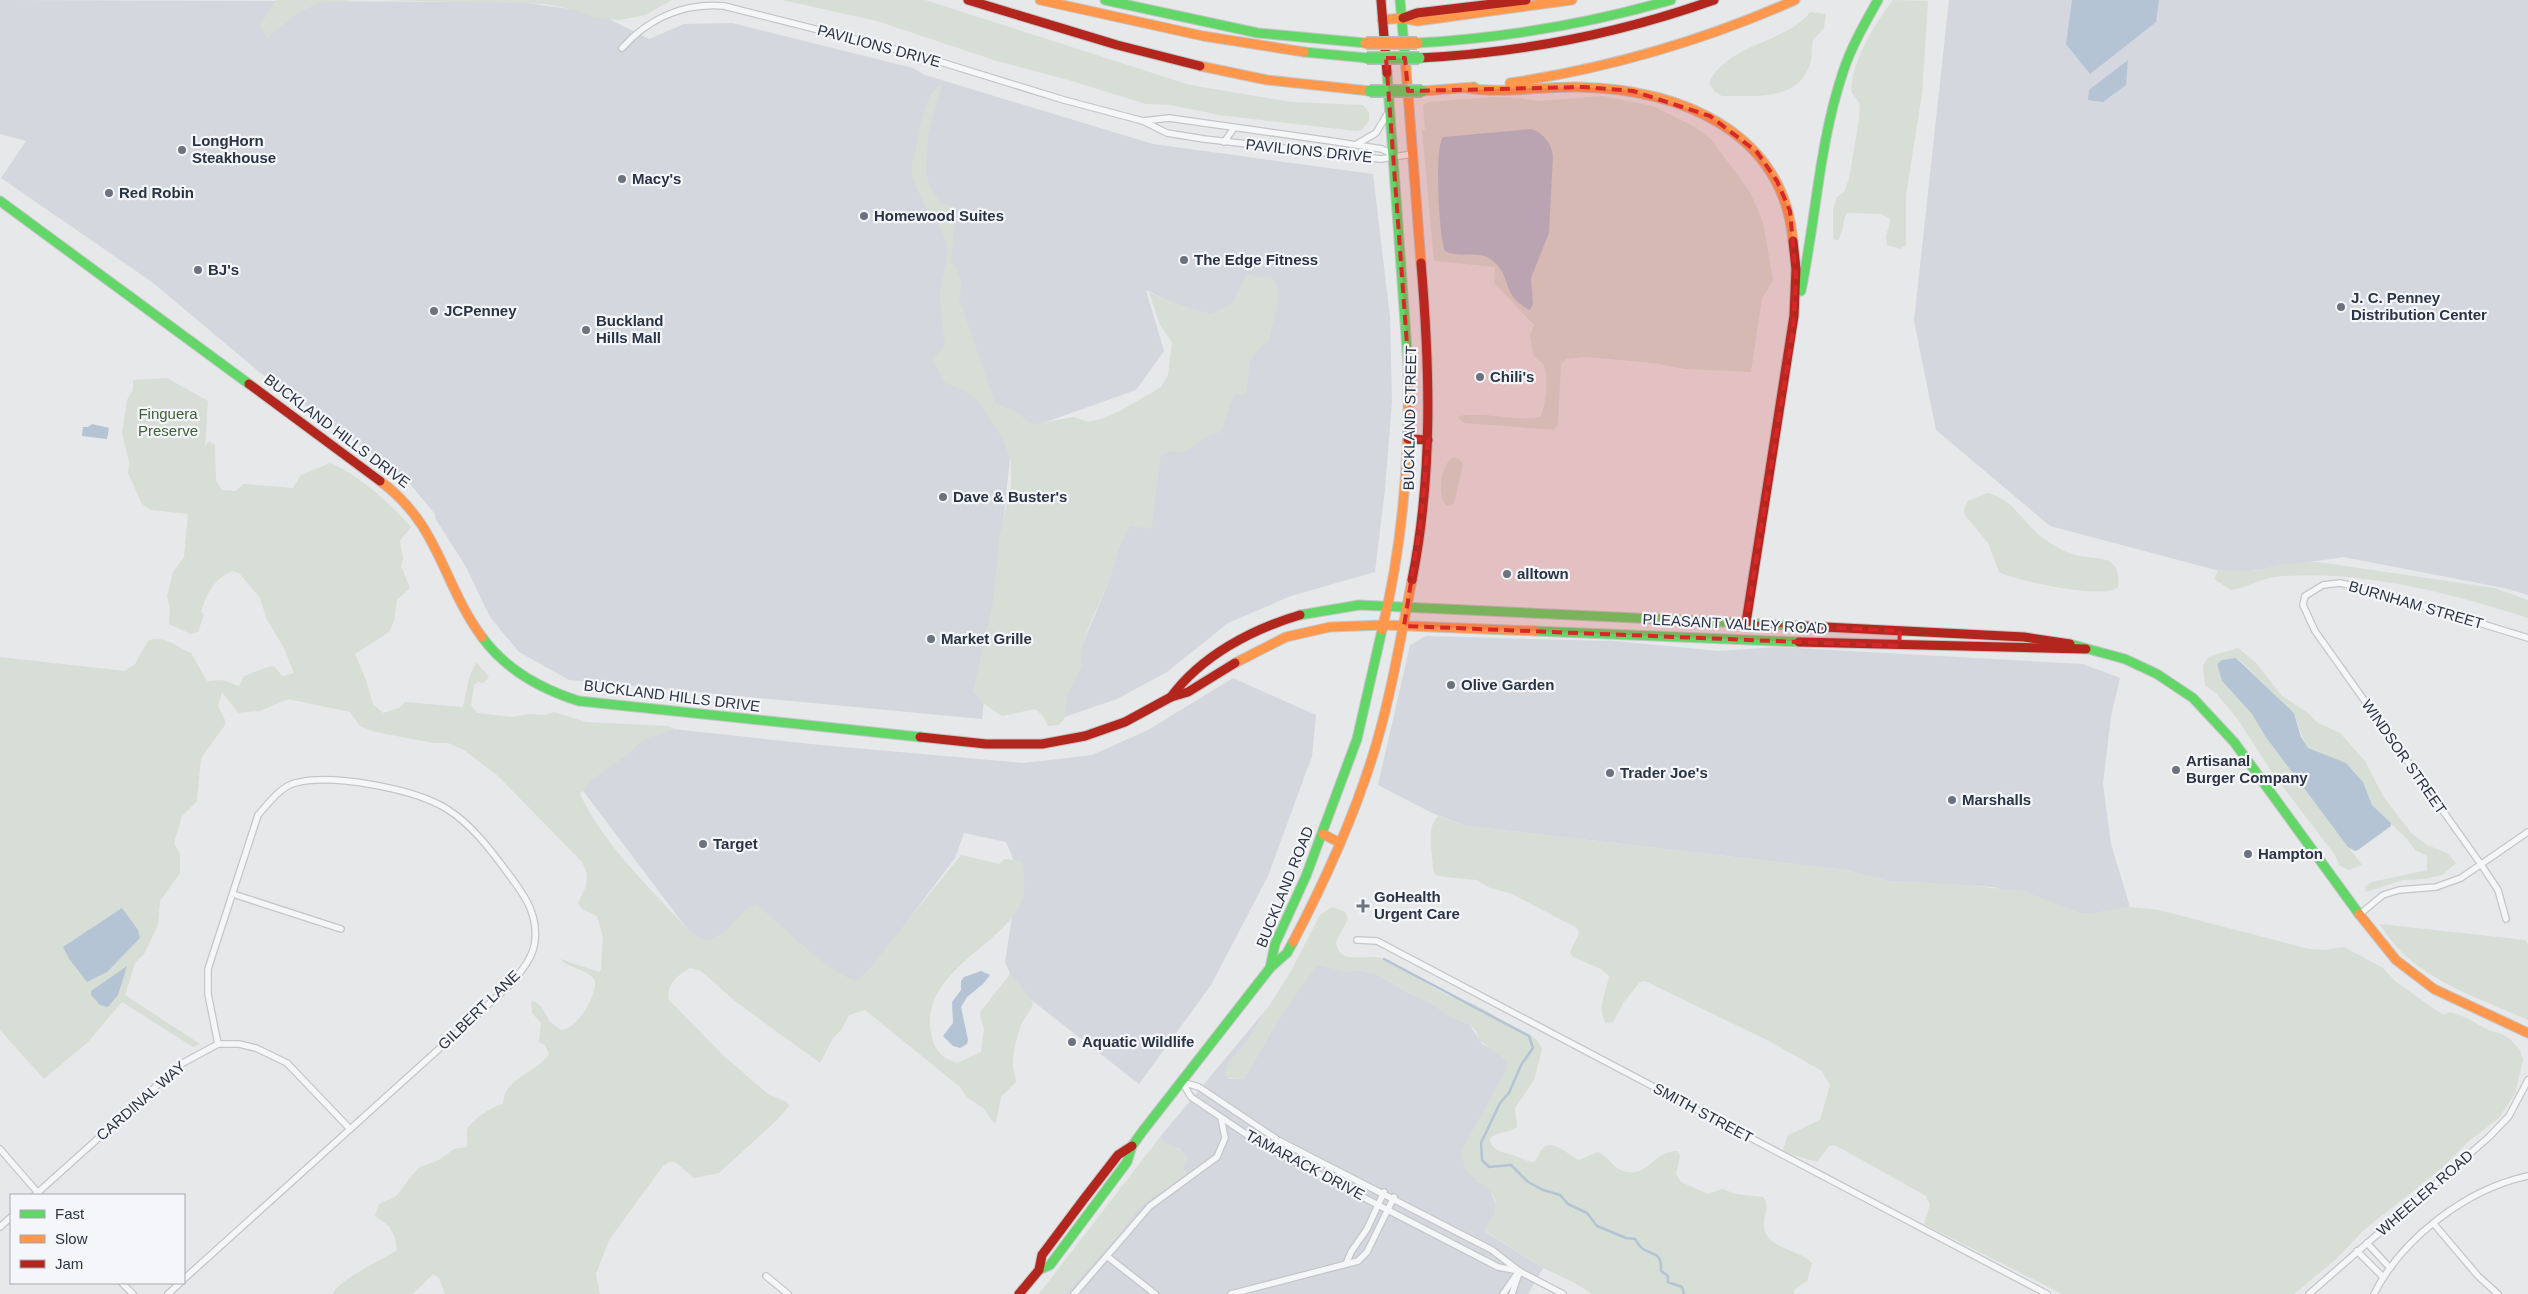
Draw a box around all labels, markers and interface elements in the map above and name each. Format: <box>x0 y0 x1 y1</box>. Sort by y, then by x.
street label: PAVILIONS DRIVE <box>816 21 943 70</box>
place label: LongHorn Steakhouse <box>192 132 276 166</box>
street label: PAVILIONS DRIVE <box>1245 135 1373 166</box>
marker: LongHorn Steakhouse <box>176 144 188 156</box>
place label: Macy's <box>632 170 681 187</box>
marker: Macy's <box>616 173 628 185</box>
place label: Red Robin <box>119 184 194 201</box>
marker: Red Robin <box>103 187 115 199</box>
place label: Homewood Suites <box>874 207 1004 224</box>
marker: Homewood Suites <box>858 210 870 222</box>
place label: The Edge Fitness <box>1194 251 1318 268</box>
marker: The Edge Fitness <box>1178 254 1190 266</box>
place label: BJ's <box>208 261 239 278</box>
marker: BJ's <box>192 264 204 276</box>
place label: J. C. Penney Distribution Center <box>2351 289 2487 323</box>
marker: J. C. Penney Distribution Center <box>2335 301 2347 313</box>
place label: JCPenney <box>444 302 517 319</box>
marker: JCPenney <box>428 305 440 317</box>
place label: Buckland Hills Mall <box>596 312 664 346</box>
marker: Buckland Hills Mall <box>580 324 592 336</box>
street label: BUCKLAND STREET <box>1400 345 1419 491</box>
place label: Chili's <box>1490 368 1534 385</box>
street label: BUCKLAND HILLS DRIVE <box>261 370 413 491</box>
marker: Chili's <box>1474 371 1486 383</box>
park label: Finguera Preserve <box>138 405 198 439</box>
place label: Dave & Buster's <box>953 488 1067 505</box>
marker: Dave & Buster's <box>937 491 949 503</box>
place label: alltown <box>1517 565 1569 582</box>
marker: alltown <box>1501 568 1513 580</box>
street label: BURNHAM STREET <box>2347 577 2485 632</box>
street label: PLEASANT VALLEY ROAD <box>1642 610 1828 637</box>
place label: Market Grille <box>941 630 1032 647</box>
marker: Market Grille <box>925 633 937 645</box>
street label: BUCKLAND HILLS DRIVE <box>583 676 761 715</box>
place label: Olive Garden <box>1461 676 1554 693</box>
marker: Olive Garden <box>1445 679 1457 691</box>
street label: WINDSOR STREET <box>2358 696 2450 817</box>
place label: Artisanal Burger Company <box>2186 752 2308 786</box>
place label: Trader Joe's <box>1620 764 1708 781</box>
marker: Artisanal Burger Company <box>2170 764 2182 776</box>
marker: Trader Joe's <box>1604 767 1616 779</box>
place label: Marshalls <box>1962 791 2031 808</box>
marker: Marshalls <box>1946 794 1958 806</box>
street label: BUCKLAND ROAD <box>1252 824 1317 950</box>
place label: Target <box>713 835 758 852</box>
marker: Target <box>697 838 709 850</box>
place label: Hampton <box>2258 845 2323 862</box>
marker: Hampton <box>2242 848 2254 860</box>
place label: GoHealth Urgent Care <box>1374 888 1460 922</box>
marker: GoHealth Urgent Care <box>1356 899 1370 913</box>
street label: GILBERT LANE <box>434 966 523 1053</box>
place label: Aquatic Wildlife <box>1082 1033 1194 1050</box>
marker: Aquatic Wildlife <box>1066 1036 1078 1048</box>
street label: CARDINAL WAY <box>93 1057 189 1144</box>
street label: SMITH STREET <box>1651 1079 1756 1146</box>
street label: TAMARACK DRIVE <box>1243 1126 1368 1203</box>
street label: WHEELER ROAD <box>2373 1146 2476 1239</box>
legend <box>10 1194 185 1284</box>
text: Fast <box>55 1205 85 1222</box>
text: Slow <box>55 1230 88 1247</box>
text: Jam <box>55 1255 83 1272</box>

